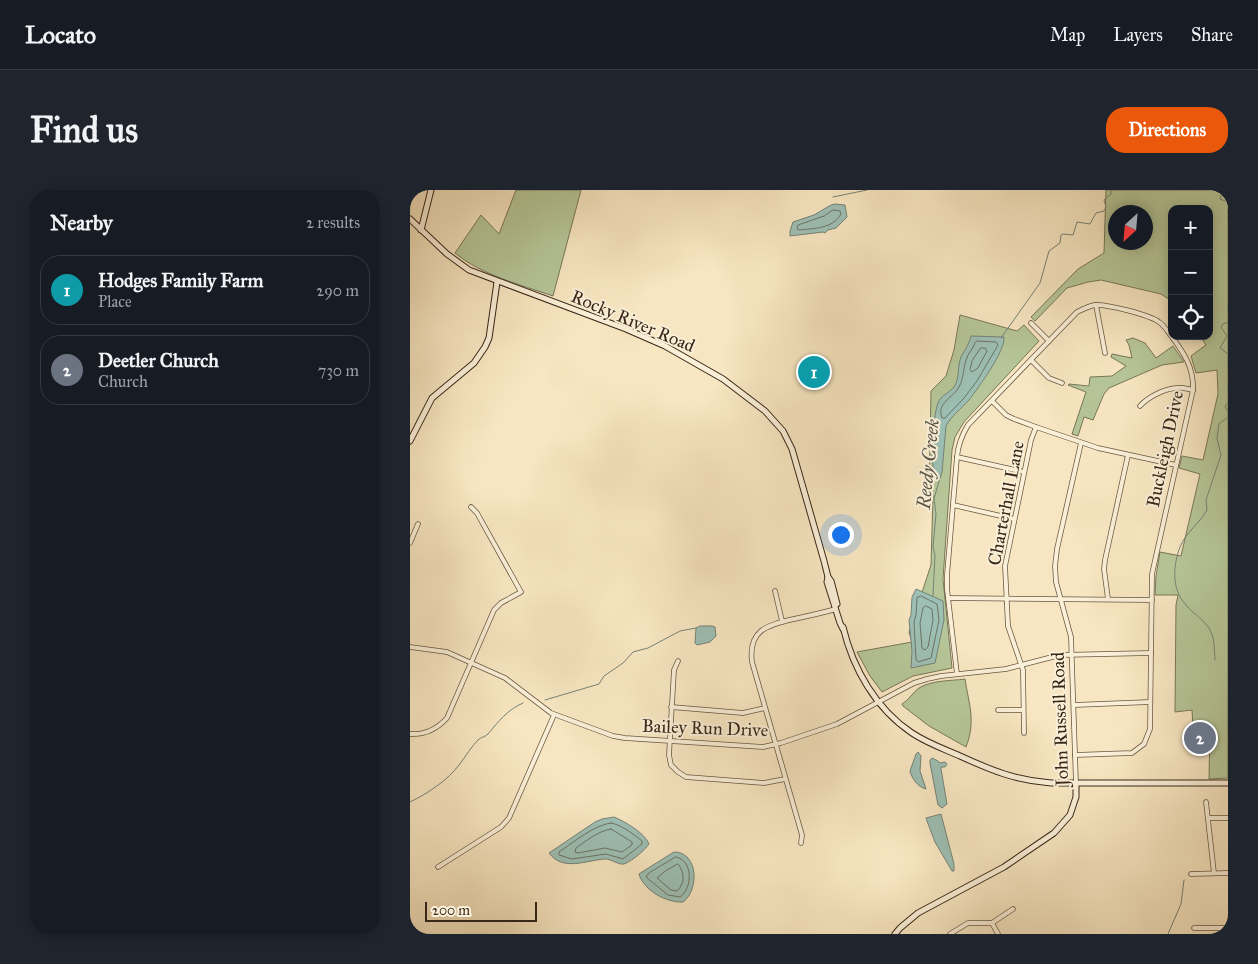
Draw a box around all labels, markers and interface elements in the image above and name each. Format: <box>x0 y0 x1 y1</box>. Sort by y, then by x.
text: Locato <box>25 20 96 50</box>
text: Map <box>1050 24 1085 46</box>
text: Layers <box>1113 24 1163 46</box>
text: Share <box>1191 24 1233 46</box>
button: Directions <box>1106 107 1228 153</box>
text: Find us <box>30 109 138 152</box>
north arrow <box>1108 205 1153 250</box>
map controls <box>1168 205 1213 340</box>
button: + <box>1168 205 1213 250</box>
text: Nearby <box>50 210 113 236</box>
text: 2 results <box>306 213 360 232</box>
button: − <box>1168 250 1213 295</box>
text: Hodges Family Farm <box>98 269 263 292</box>
text: 1 <box>64 281 70 300</box>
text: 290 m <box>316 281 359 300</box>
street label: Rocky River Road <box>568 285 698 357</box>
text: Place <box>98 292 132 311</box>
button: locate <box>1168 295 1213 340</box>
text: Deetler Church <box>98 349 219 372</box>
pin: 1 <box>798 353 830 391</box>
text: 2 <box>63 361 71 380</box>
text: 730 m <box>318 361 359 380</box>
text: Church <box>98 372 148 391</box>
street label: Buckleigh Drive <box>1142 389 1189 509</box>
water label: Reedy Creek <box>912 417 944 511</box>
street label: Charterhall Lane <box>983 439 1029 567</box>
your location <box>828 522 854 548</box>
street label: John Russell Road <box>1047 651 1074 789</box>
street label: Bailey Run Drive <box>642 715 768 741</box>
pin: 2 <box>1184 719 1216 757</box>
scale bar <box>425 899 538 922</box>
text: 200 m <box>432 902 470 919</box>

